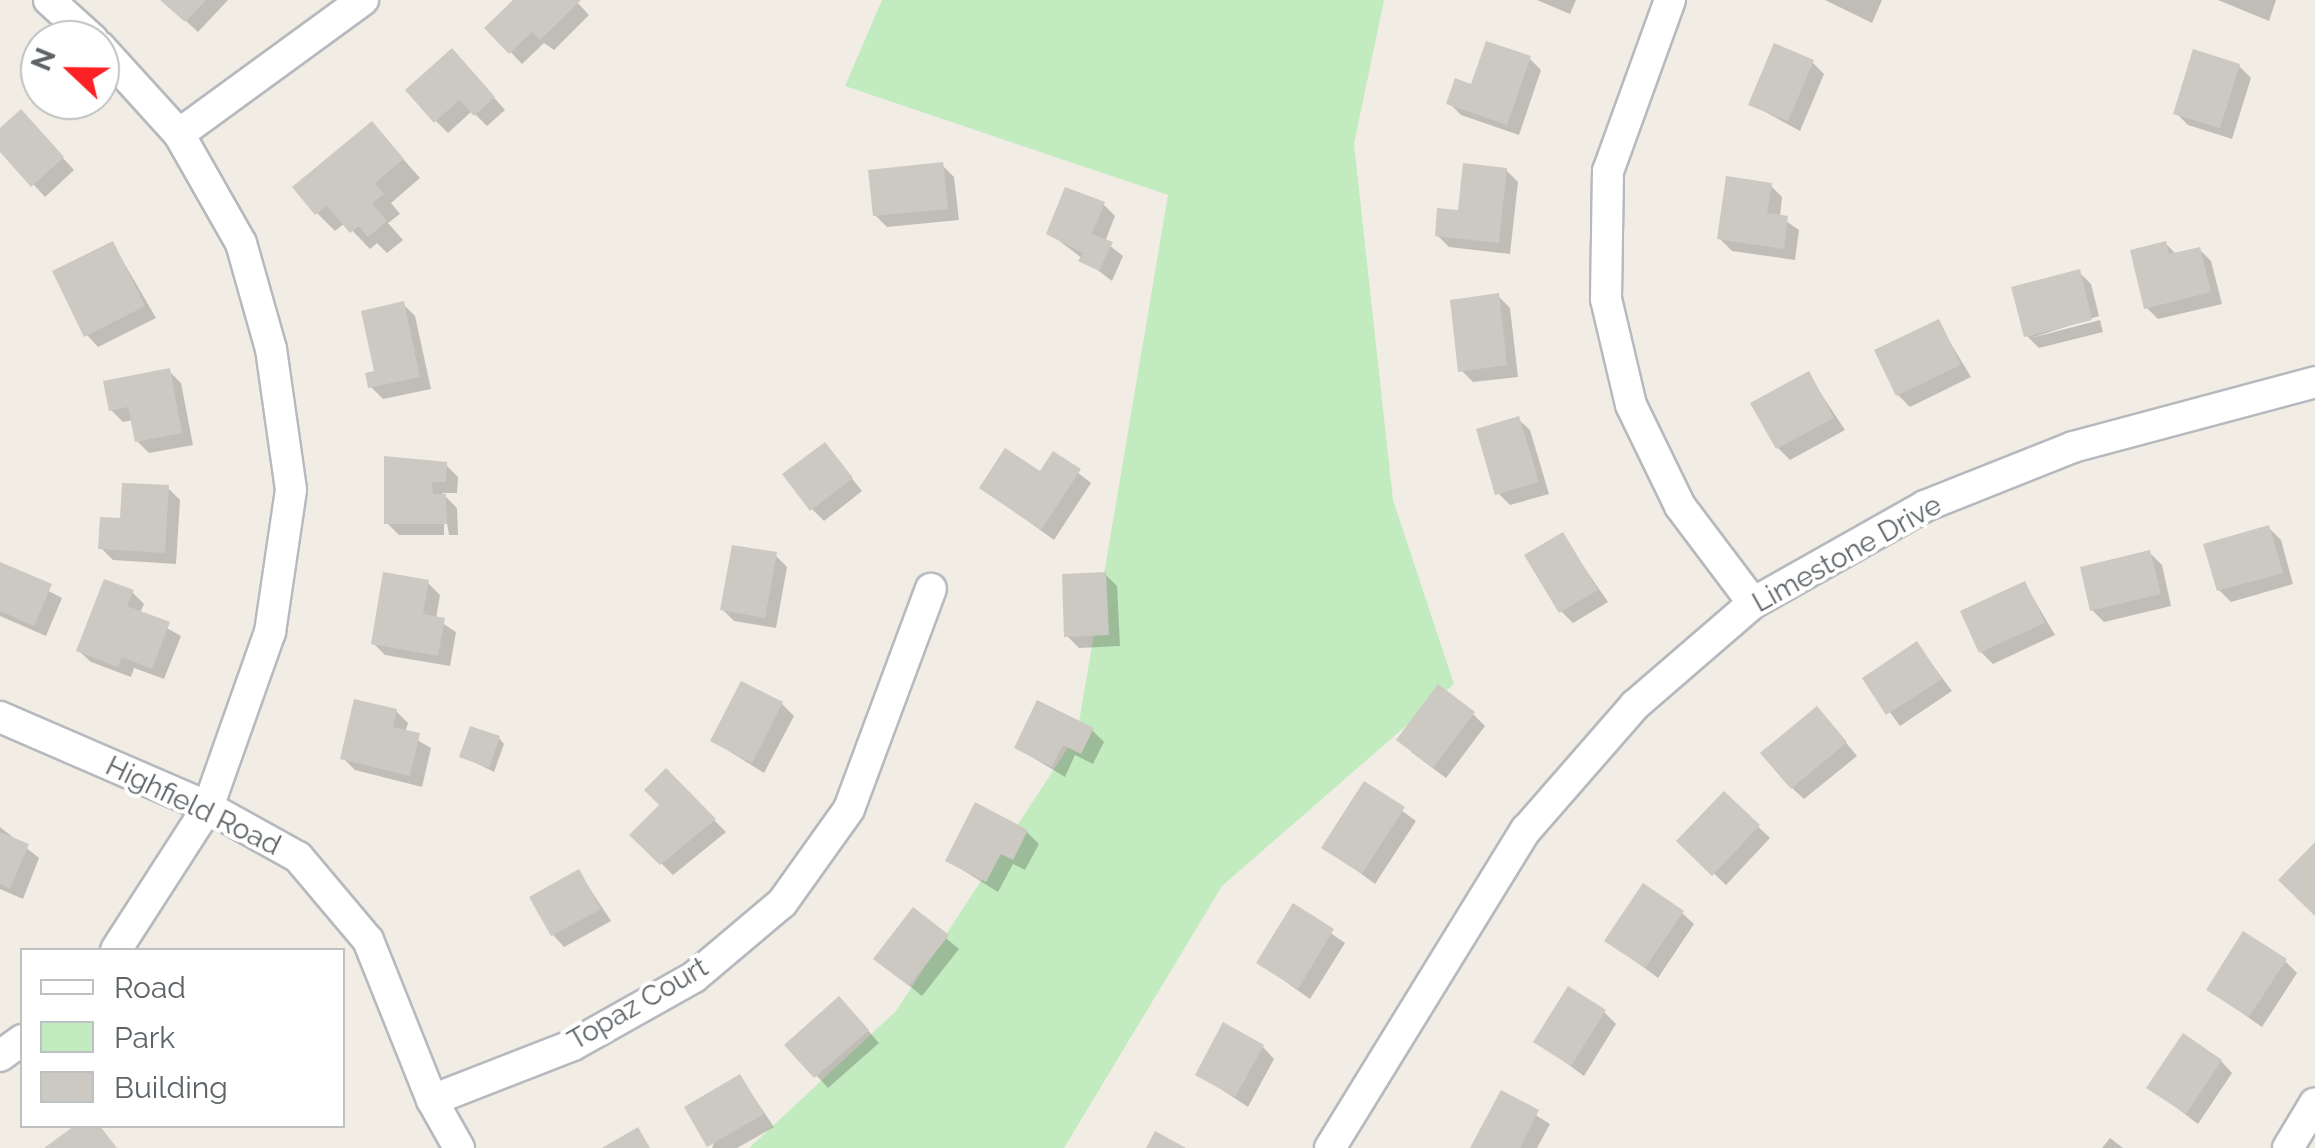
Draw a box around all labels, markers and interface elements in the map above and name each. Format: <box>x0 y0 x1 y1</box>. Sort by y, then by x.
north arrow <box>20 20 120 120</box>
text: N <box>24 43 63 75</box>
street label: Limestone Drive <box>1747 488 1947 620</box>
street label: Highfield Road <box>100 749 286 863</box>
legend <box>20 948 345 1128</box>
street label: Topaz Court <box>562 951 714 1057</box>
text: Road <box>114 970 186 1005</box>
text: Park <box>114 1020 175 1055</box>
text: Building <box>114 1070 228 1105</box>

